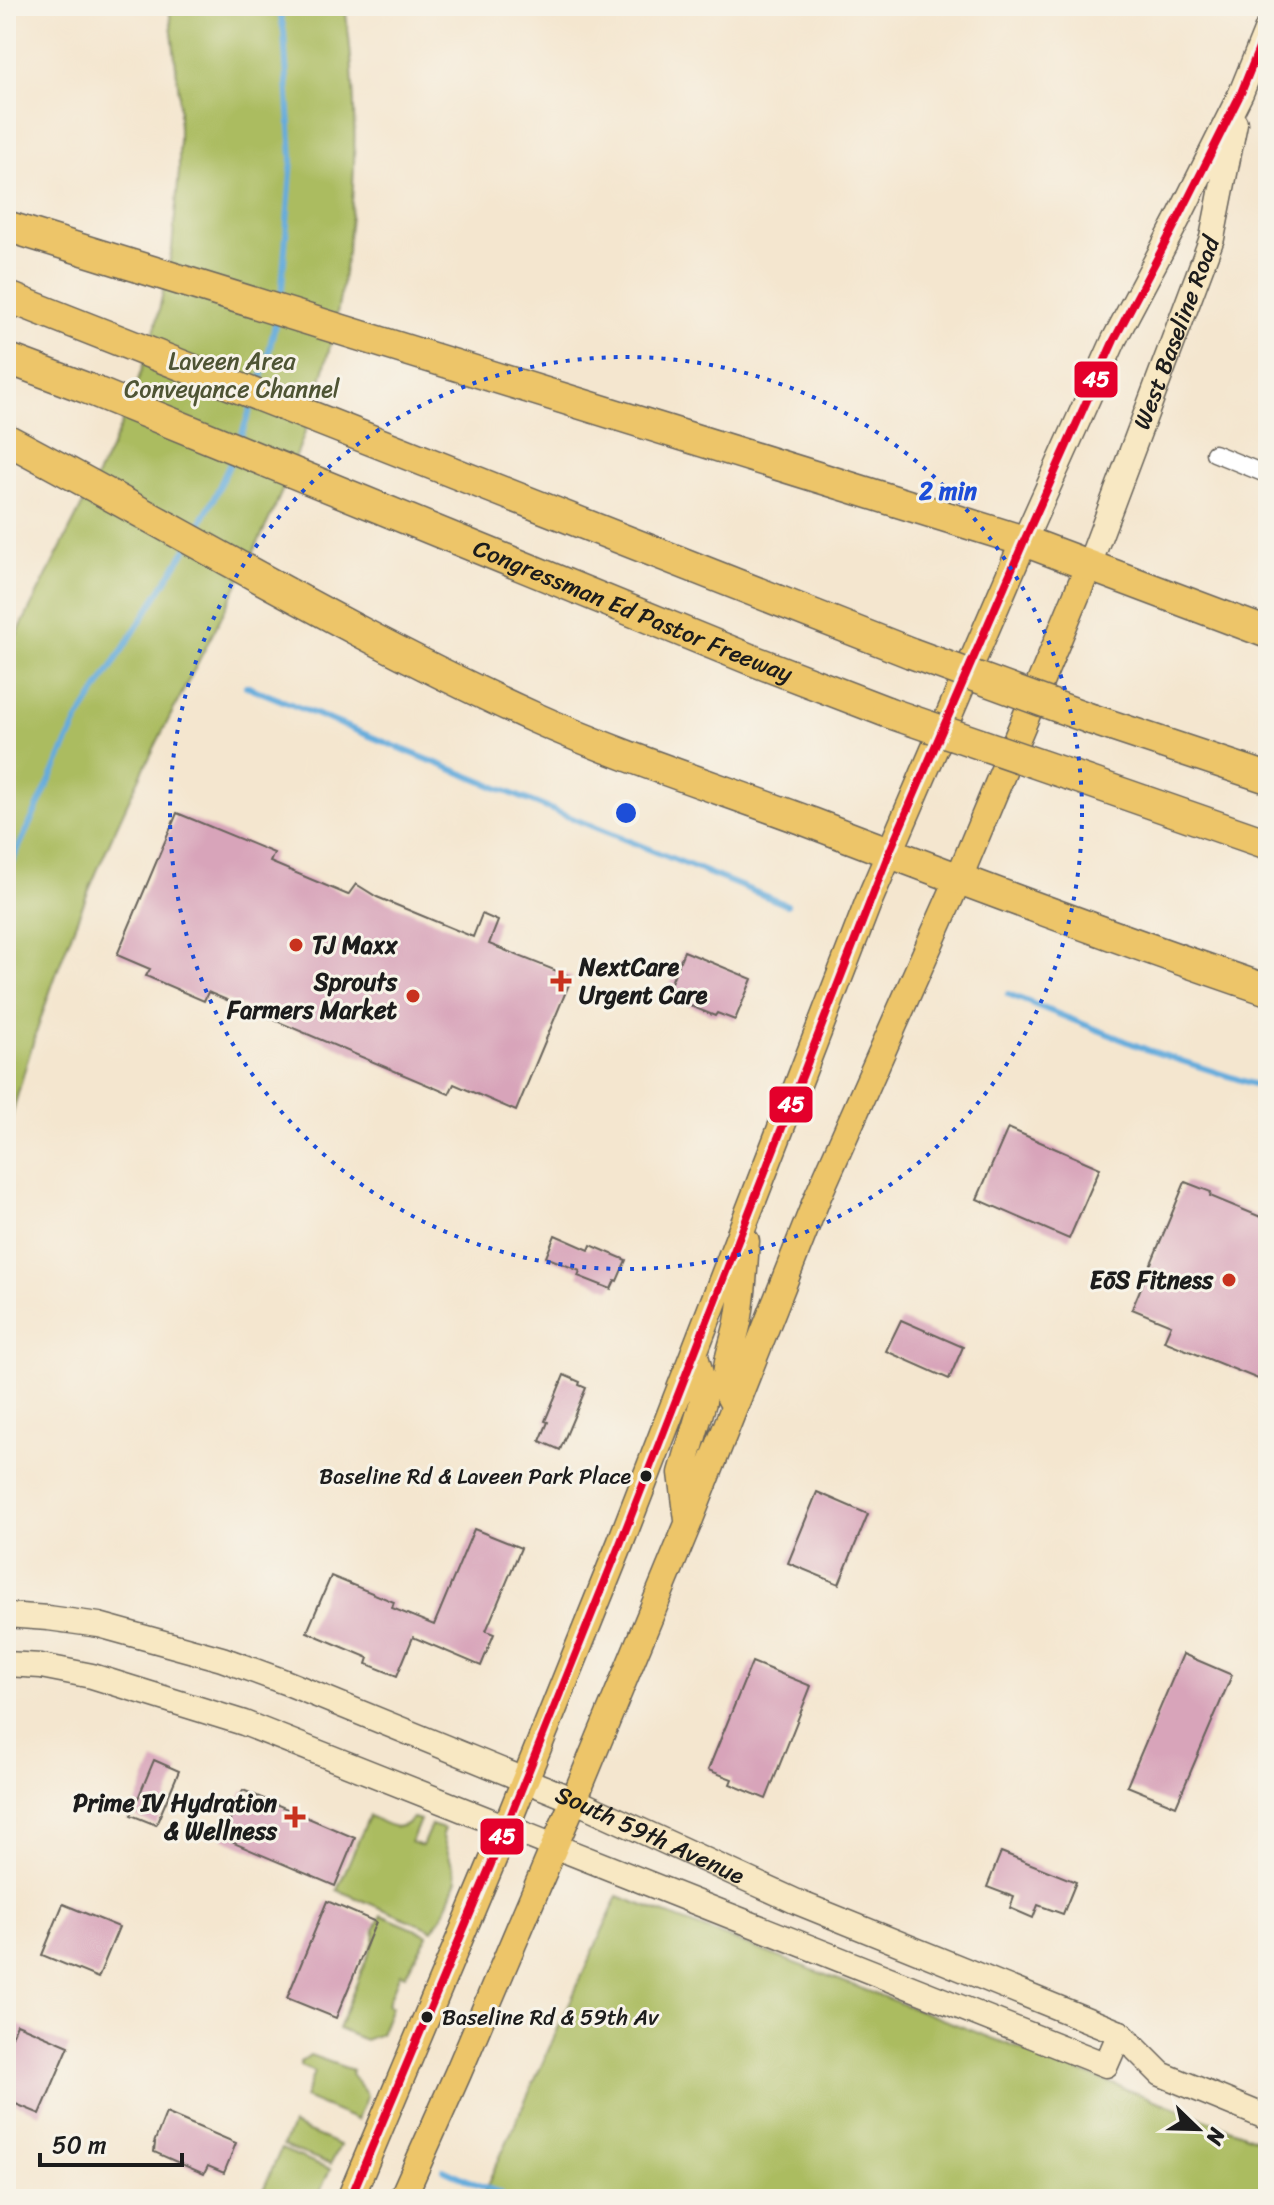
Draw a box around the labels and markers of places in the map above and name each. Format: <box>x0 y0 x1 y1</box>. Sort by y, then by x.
centre of rings <box>612 799 640 827</box>
place label: TJ Maxx <box>312 924 398 966</box>
marker: TJ Maxx <box>287 936 305 954</box>
place label: NextCare Urgent Care <box>578 946 708 1016</box>
place label: Sprouts Farmers Market <box>226 961 398 1031</box>
marker: NextCare Urgent Care <box>550 970 572 992</box>
marker: Sprouts Farmers Market <box>404 987 422 1005</box>
place label: EōS Fitness <box>1090 1259 1214 1301</box>
marker: EōS Fitness <box>1220 1271 1238 1289</box>
place label: Baseline Rd & Laveen Park Place <box>319 1457 631 1496</box>
marker: Baseline Rd & Laveen Park Place <box>638 1468 654 1484</box>
place label: Prime IV Hydration & Wellness <box>73 1782 278 1852</box>
marker: Prime IV Hydration & Wellness <box>284 1806 306 1828</box>
place label: Baseline Rd & 59th Av <box>442 1998 660 2037</box>
marker: Baseline Rd & 59th Av <box>419 2009 435 2025</box>

